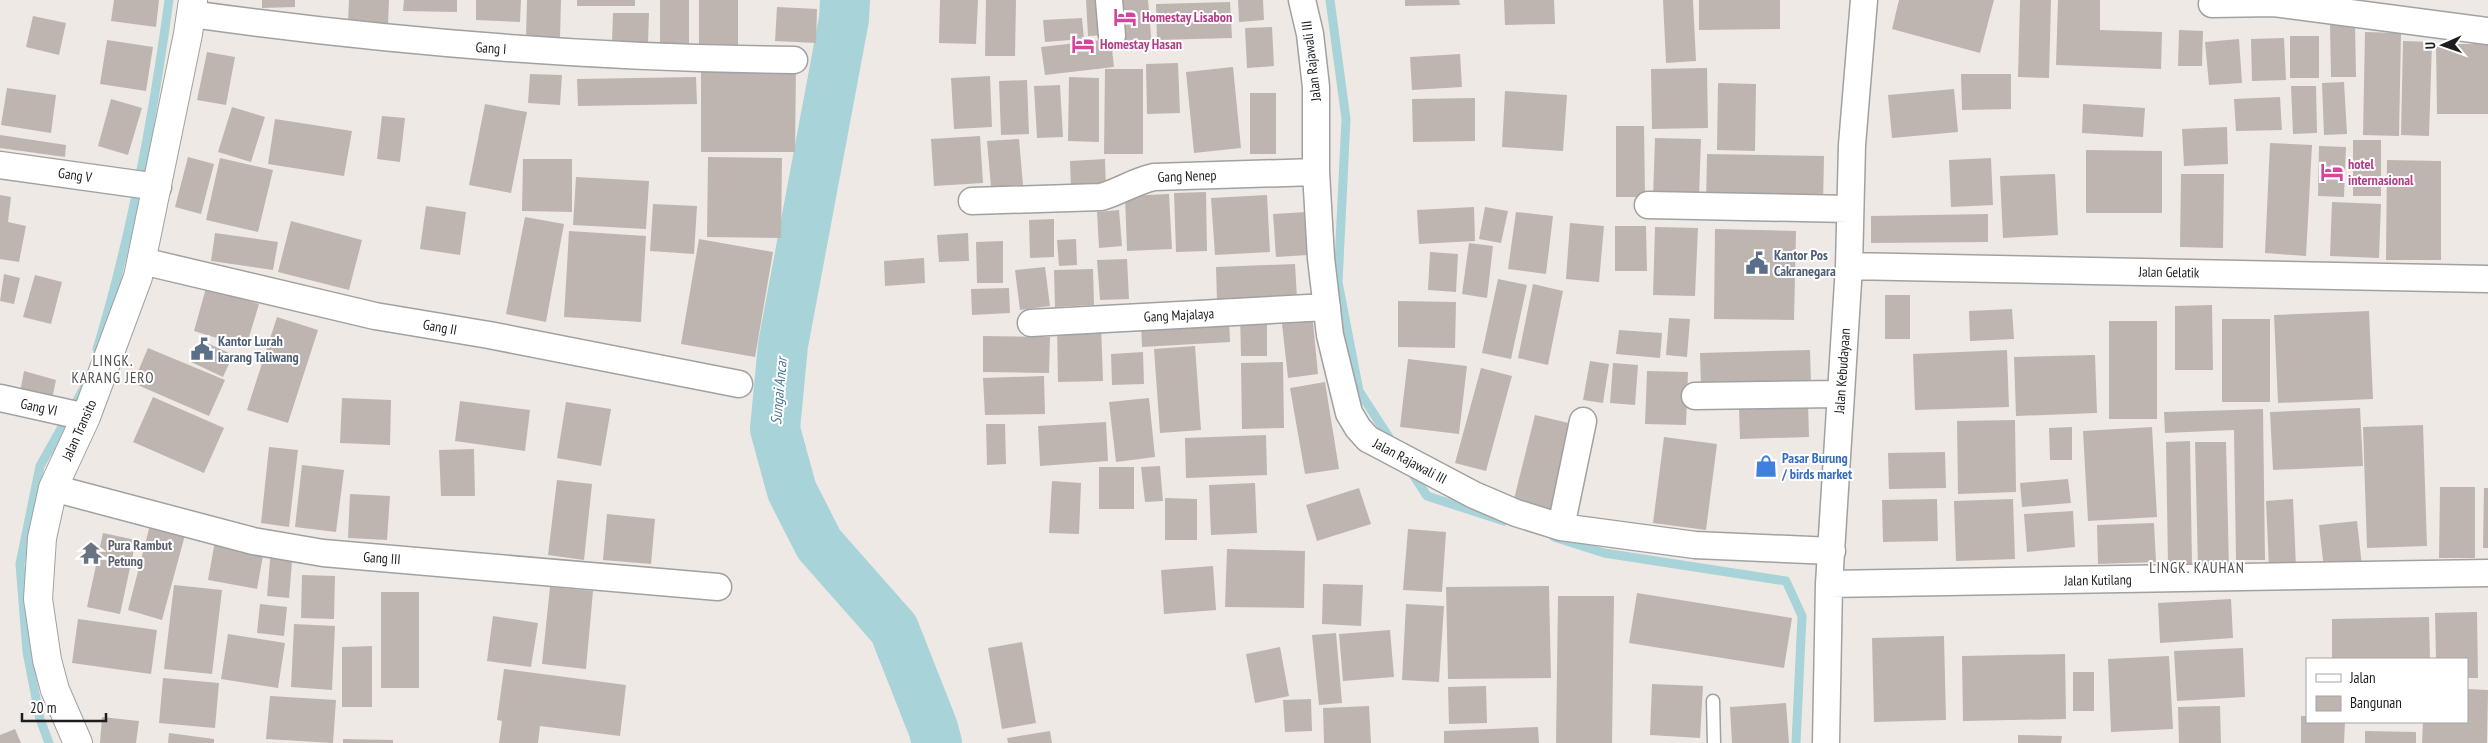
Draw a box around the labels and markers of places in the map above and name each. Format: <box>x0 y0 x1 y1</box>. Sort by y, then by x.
hotel icon: Homestay Lisabon <box>1112 4 1138 30</box>
place label: Homestay Lisabon <box>1142 8 1232 26</box>
hotel icon: Homestay Hasan <box>1070 31 1096 57</box>
place label: Homestay Hasan <box>1100 35 1182 53</box>
place label: hotel internasional <box>2348 155 2414 189</box>
hotel icon: hotel internasional <box>2319 159 2345 185</box>
place label: Kantor Pos Cakranegara <box>1774 246 1836 280</box>
public building icon: Kantor Pos Cakranegara <box>1744 250 1770 276</box>
place label: Kantor Lurah karang Taliwang <box>218 332 299 366</box>
public building icon: Kantor Lurah karang Taliwang <box>189 336 215 362</box>
place label: Pasar Burung / birds market <box>1781 449 1852 483</box>
shop icon: Pasar Burung / birds market <box>1753 453 1779 479</box>
place label: Pura Rambut Petung <box>108 536 172 570</box>
temple icon: Pura Rambut Petung <box>78 540 104 566</box>

